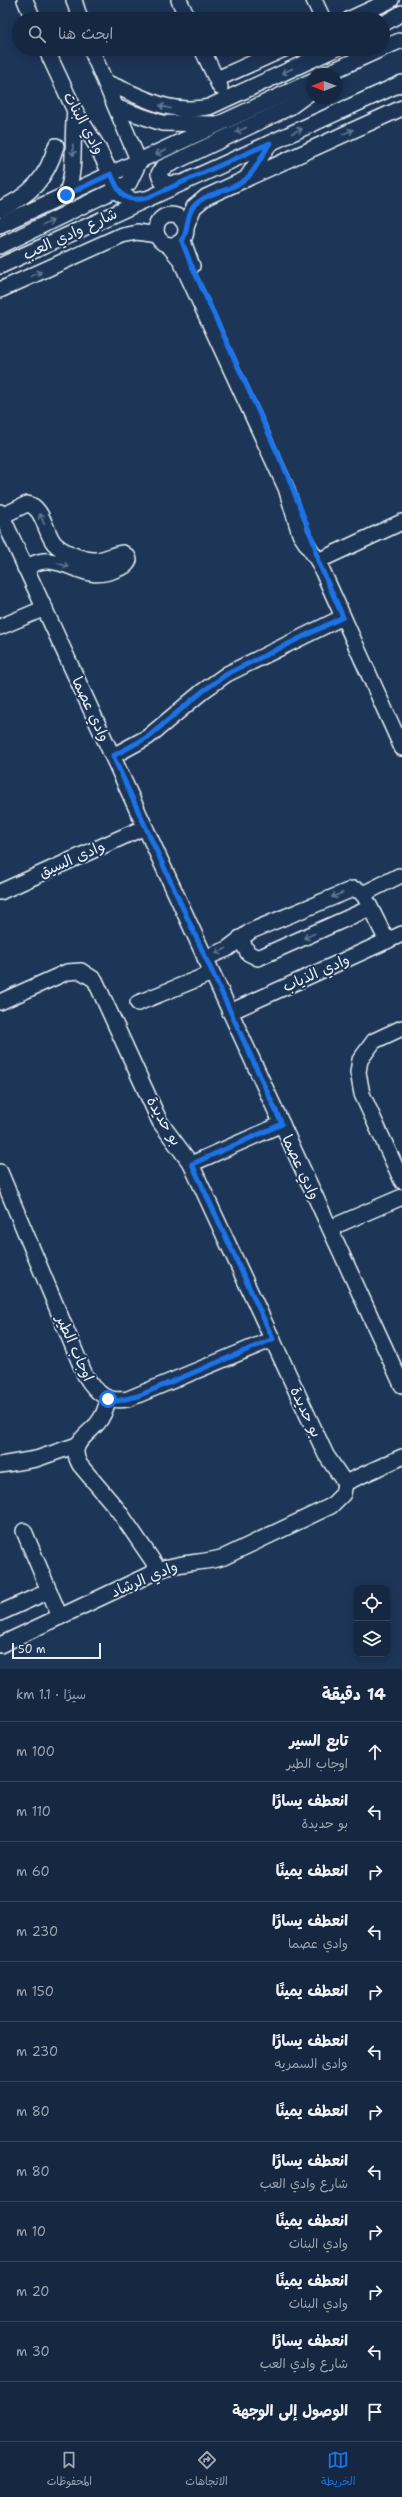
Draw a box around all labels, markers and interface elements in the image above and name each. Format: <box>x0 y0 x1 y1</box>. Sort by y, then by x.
search box <box>12 12 390 56</box>
icon: search <box>26 23 48 45</box>
text: ابحث هنا <box>58 24 113 44</box>
one-way arrow <box>281 68 293 75</box>
north arrow <box>306 68 342 104</box>
street label: وادي البنات <box>58 88 109 158</box>
one-way arrow <box>159 103 172 110</box>
one-way arrow <box>235 127 247 134</box>
one-way arrow <box>291 127 303 134</box>
one-way arrow <box>342 128 354 135</box>
one-way arrow <box>69 143 76 156</box>
one-way arrow <box>155 149 167 156</box>
route end <box>57 186 75 204</box>
street label: شارع وادي العب <box>20 203 121 266</box>
one-way arrow <box>41 219 53 227</box>
one-way arrow <box>29 270 41 277</box>
one-way arrow <box>37 513 45 525</box>
one-way arrow <box>56 562 69 569</box>
street label: وادي عصما <box>66 673 115 745</box>
street label: وادى السيق <box>36 836 108 882</box>
one-way arrow <box>332 891 344 899</box>
one-way arrow <box>303 932 315 940</box>
one-way arrow <box>216 948 228 956</box>
street label: وادي الذياب <box>279 949 353 998</box>
street label: بو حديدة <box>142 1093 186 1149</box>
street label: وادي عصما <box>276 1131 325 1203</box>
street label: اوجاب الطير <box>51 1311 99 1384</box>
street label: بو حديدة <box>286 1383 326 1441</box>
route start <box>99 1390 117 1408</box>
street label: وادي الرشاد <box>108 1556 181 1603</box>
map controls <box>354 1585 390 1657</box>
button: locate <box>354 1585 390 1621</box>
button: layers <box>354 1621 390 1657</box>
scale bar <box>12 1641 101 1660</box>
text: 50 m <box>18 1642 46 1657</box>
text: 14 دقيقة <box>322 1683 386 1705</box>
text: سيرًا · 1.1 km <box>16 1686 86 1703</box>
text: تابع السير <box>289 1731 348 1751</box>
icon: ahead <box>364 1741 386 1763</box>
text: 100 m <box>16 1743 55 1760</box>
text: اوجاب الطير <box>287 1755 348 1772</box>
text: انعطف يسارًا <box>272 1791 348 1811</box>
icon: left <box>364 1801 386 1823</box>
text: 110 m <box>16 1803 51 1820</box>
text: بو حديدة <box>301 1815 348 1832</box>
text: انعطف يمينًا <box>276 1861 348 1881</box>
icon: right <box>364 1861 386 1883</box>
text: 60 m <box>16 1863 50 1880</box>
text: انعطف يسارًا <box>272 1911 348 1931</box>
icon: left <box>364 1921 386 1943</box>
text: 230 m <box>16 1923 58 1940</box>
text: وادي عصما <box>288 1935 348 1952</box>
text: انعطف يمينًا <box>276 1981 348 2001</box>
icon: right <box>364 1981 386 2003</box>
text: 150 m <box>16 1983 54 2000</box>
text: انعطف يسارًا <box>272 2031 348 2051</box>
icon: left <box>364 2041 386 2063</box>
text: 230 m <box>16 2043 58 2060</box>
text: وادى السمريه <box>275 2055 348 2072</box>
text: انعطف يمينًا <box>276 2101 348 2121</box>
icon: right <box>364 2101 386 2123</box>
text: 80 m <box>16 2103 50 2120</box>
text: انعطف يسارًا <box>272 2151 348 2171</box>
icon: left <box>364 2161 386 2183</box>
text: 80 m <box>16 2163 50 2180</box>
text: شارع وادي العب <box>260 2175 348 2192</box>
text: انعطف يمينًا <box>276 2211 348 2231</box>
icon: right <box>364 2221 386 2243</box>
text: 10 m <box>16 2223 46 2240</box>
text: وادي البنات <box>289 2235 348 2252</box>
text: انعطف يمينًا <box>276 2271 348 2291</box>
icon: right <box>364 2281 386 2303</box>
text: 20 m <box>16 2283 49 2300</box>
text: وادي البنات <box>289 2295 348 2312</box>
text: انعطف يسارًا <box>272 2331 348 2351</box>
icon: left <box>364 2341 386 2363</box>
text: 30 m <box>16 2343 50 2360</box>
text: شارع وادي العب <box>260 2355 348 2372</box>
text: الوصول إلى الوجهة <box>232 2401 348 2421</box>
icon: arrive <box>364 2401 386 2423</box>
tab: المحفوظات <box>47 2449 92 2491</box>
tab: الاتجاهات <box>185 2449 228 2491</box>
tab: الخريطة <box>321 2449 355 2491</box>

